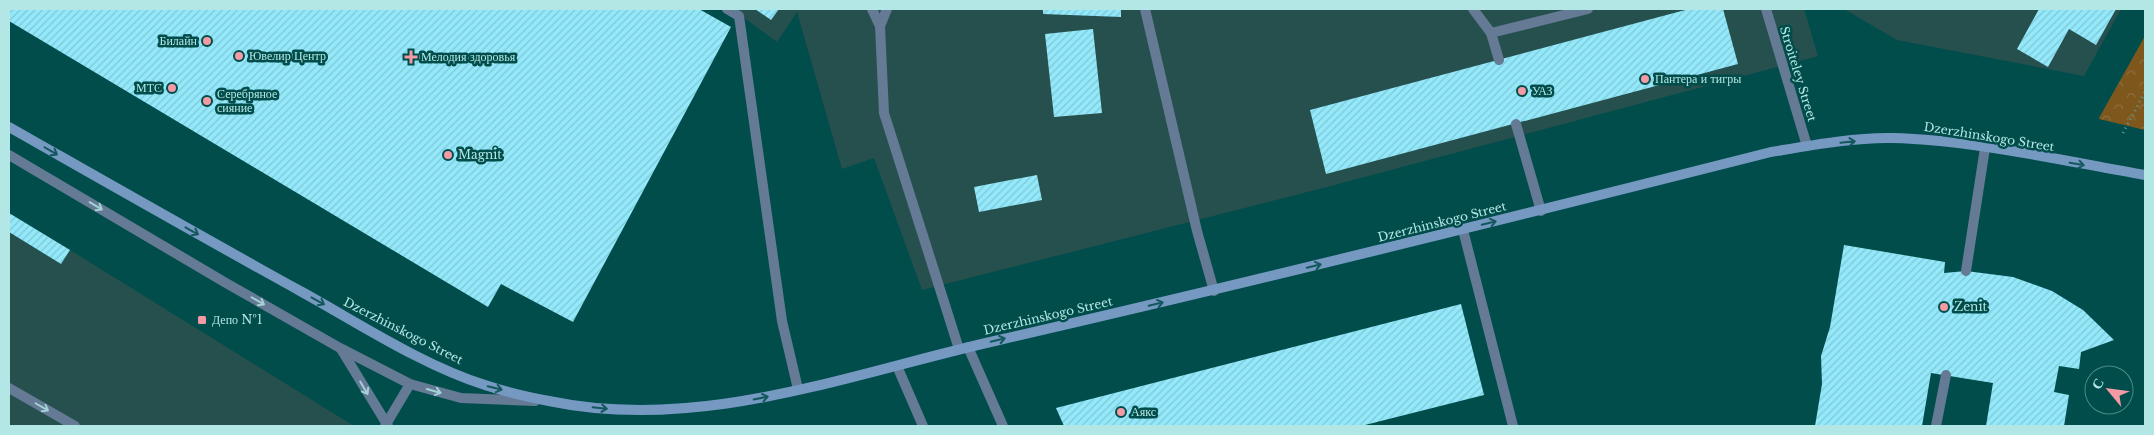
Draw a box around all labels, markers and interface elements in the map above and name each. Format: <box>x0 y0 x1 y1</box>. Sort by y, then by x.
street label: Stroiteley Street <box>1777 24 1820 124</box>
place label: Билайн <box>160 33 198 48</box>
marker: Билайн <box>201 35 213 47</box>
place label: Ювелир Центр <box>249 48 326 63</box>
place label: Мелодия здоровья <box>421 49 516 64</box>
marker: Ювелир Центр <box>233 50 245 62</box>
marker: Мелодия здоровья <box>405 51 417 63</box>
place label: Пантера и тигры <box>1655 71 1741 86</box>
marker: Пантера и тигры <box>1639 73 1651 85</box>
place label: МТС <box>136 80 162 95</box>
marker: МТС <box>166 82 178 94</box>
place label: УАЗ <box>1532 83 1553 98</box>
marker: УАЗ <box>1516 85 1528 97</box>
place label: Серебряное сияние <box>217 86 277 115</box>
marker: Серебряное сияние <box>201 95 213 107</box>
street label: Dzerzhinskogo Street <box>1923 119 2056 154</box>
one-way arrow <box>1840 137 1856 146</box>
one-way arrow <box>43 147 58 156</box>
place label: Magnit <box>458 147 502 162</box>
marker: Magnit <box>442 149 454 161</box>
one-way arrow <box>2069 159 2085 169</box>
street label: Dzerzhinskogo Street <box>1376 198 1508 245</box>
one-way arrow <box>88 202 102 212</box>
one-way arrow <box>1481 218 1497 227</box>
one-way arrow <box>185 227 199 237</box>
one-way arrow <box>1306 261 1322 270</box>
street label: Dzerzhinskogo Street <box>982 293 1114 338</box>
street label: Dzerzhinskogo Street <box>341 294 466 367</box>
one-way arrow <box>311 296 326 306</box>
one-way arrow <box>251 297 265 307</box>
one-way arrow <box>1148 299 1164 308</box>
place label: Zenit <box>1954 299 1987 314</box>
marker: Zenit <box>1938 301 1950 313</box>
place label: Депо №1 <box>212 312 262 327</box>
marker: Депо №1 <box>196 314 208 326</box>
one-way arrow <box>989 335 1005 344</box>
north arrow <box>2084 365 2134 415</box>
text: С <box>2087 375 2108 392</box>
one-way arrow <box>359 380 369 394</box>
one-way arrow <box>487 384 503 393</box>
one-way arrow <box>425 386 441 396</box>
one-way arrow <box>753 392 769 402</box>
one-way arrow <box>34 403 49 413</box>
one-way arrow <box>591 403 607 413</box>
place label: Аякс <box>1131 404 1156 419</box>
marker: Аякс <box>1115 406 1127 418</box>

